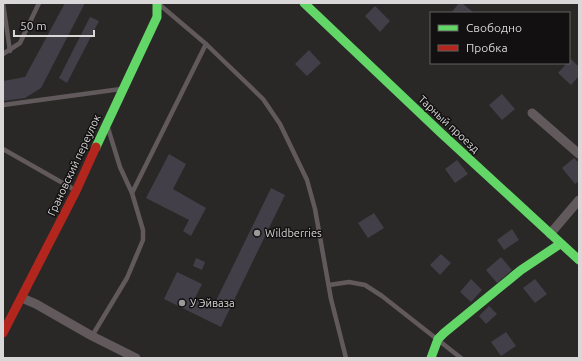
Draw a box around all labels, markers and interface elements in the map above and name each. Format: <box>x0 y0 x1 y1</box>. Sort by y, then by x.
scale bar <box>14 12 94 38</box>
legend <box>430 12 570 64</box>
text: 50 m <box>20 19 47 32</box>
text: Свободно <box>466 21 522 34</box>
text: Пробка <box>466 41 508 54</box>
street label: Тарный проезд <box>416 93 482 155</box>
street label: Грановский переулок <box>45 112 103 218</box>
place label: Wildberries <box>265 227 322 239</box>
marker: Wildberries <box>252 228 262 238</box>
place label: У Эйваза <box>190 297 235 309</box>
marker: У Эйваза <box>177 298 187 308</box>

